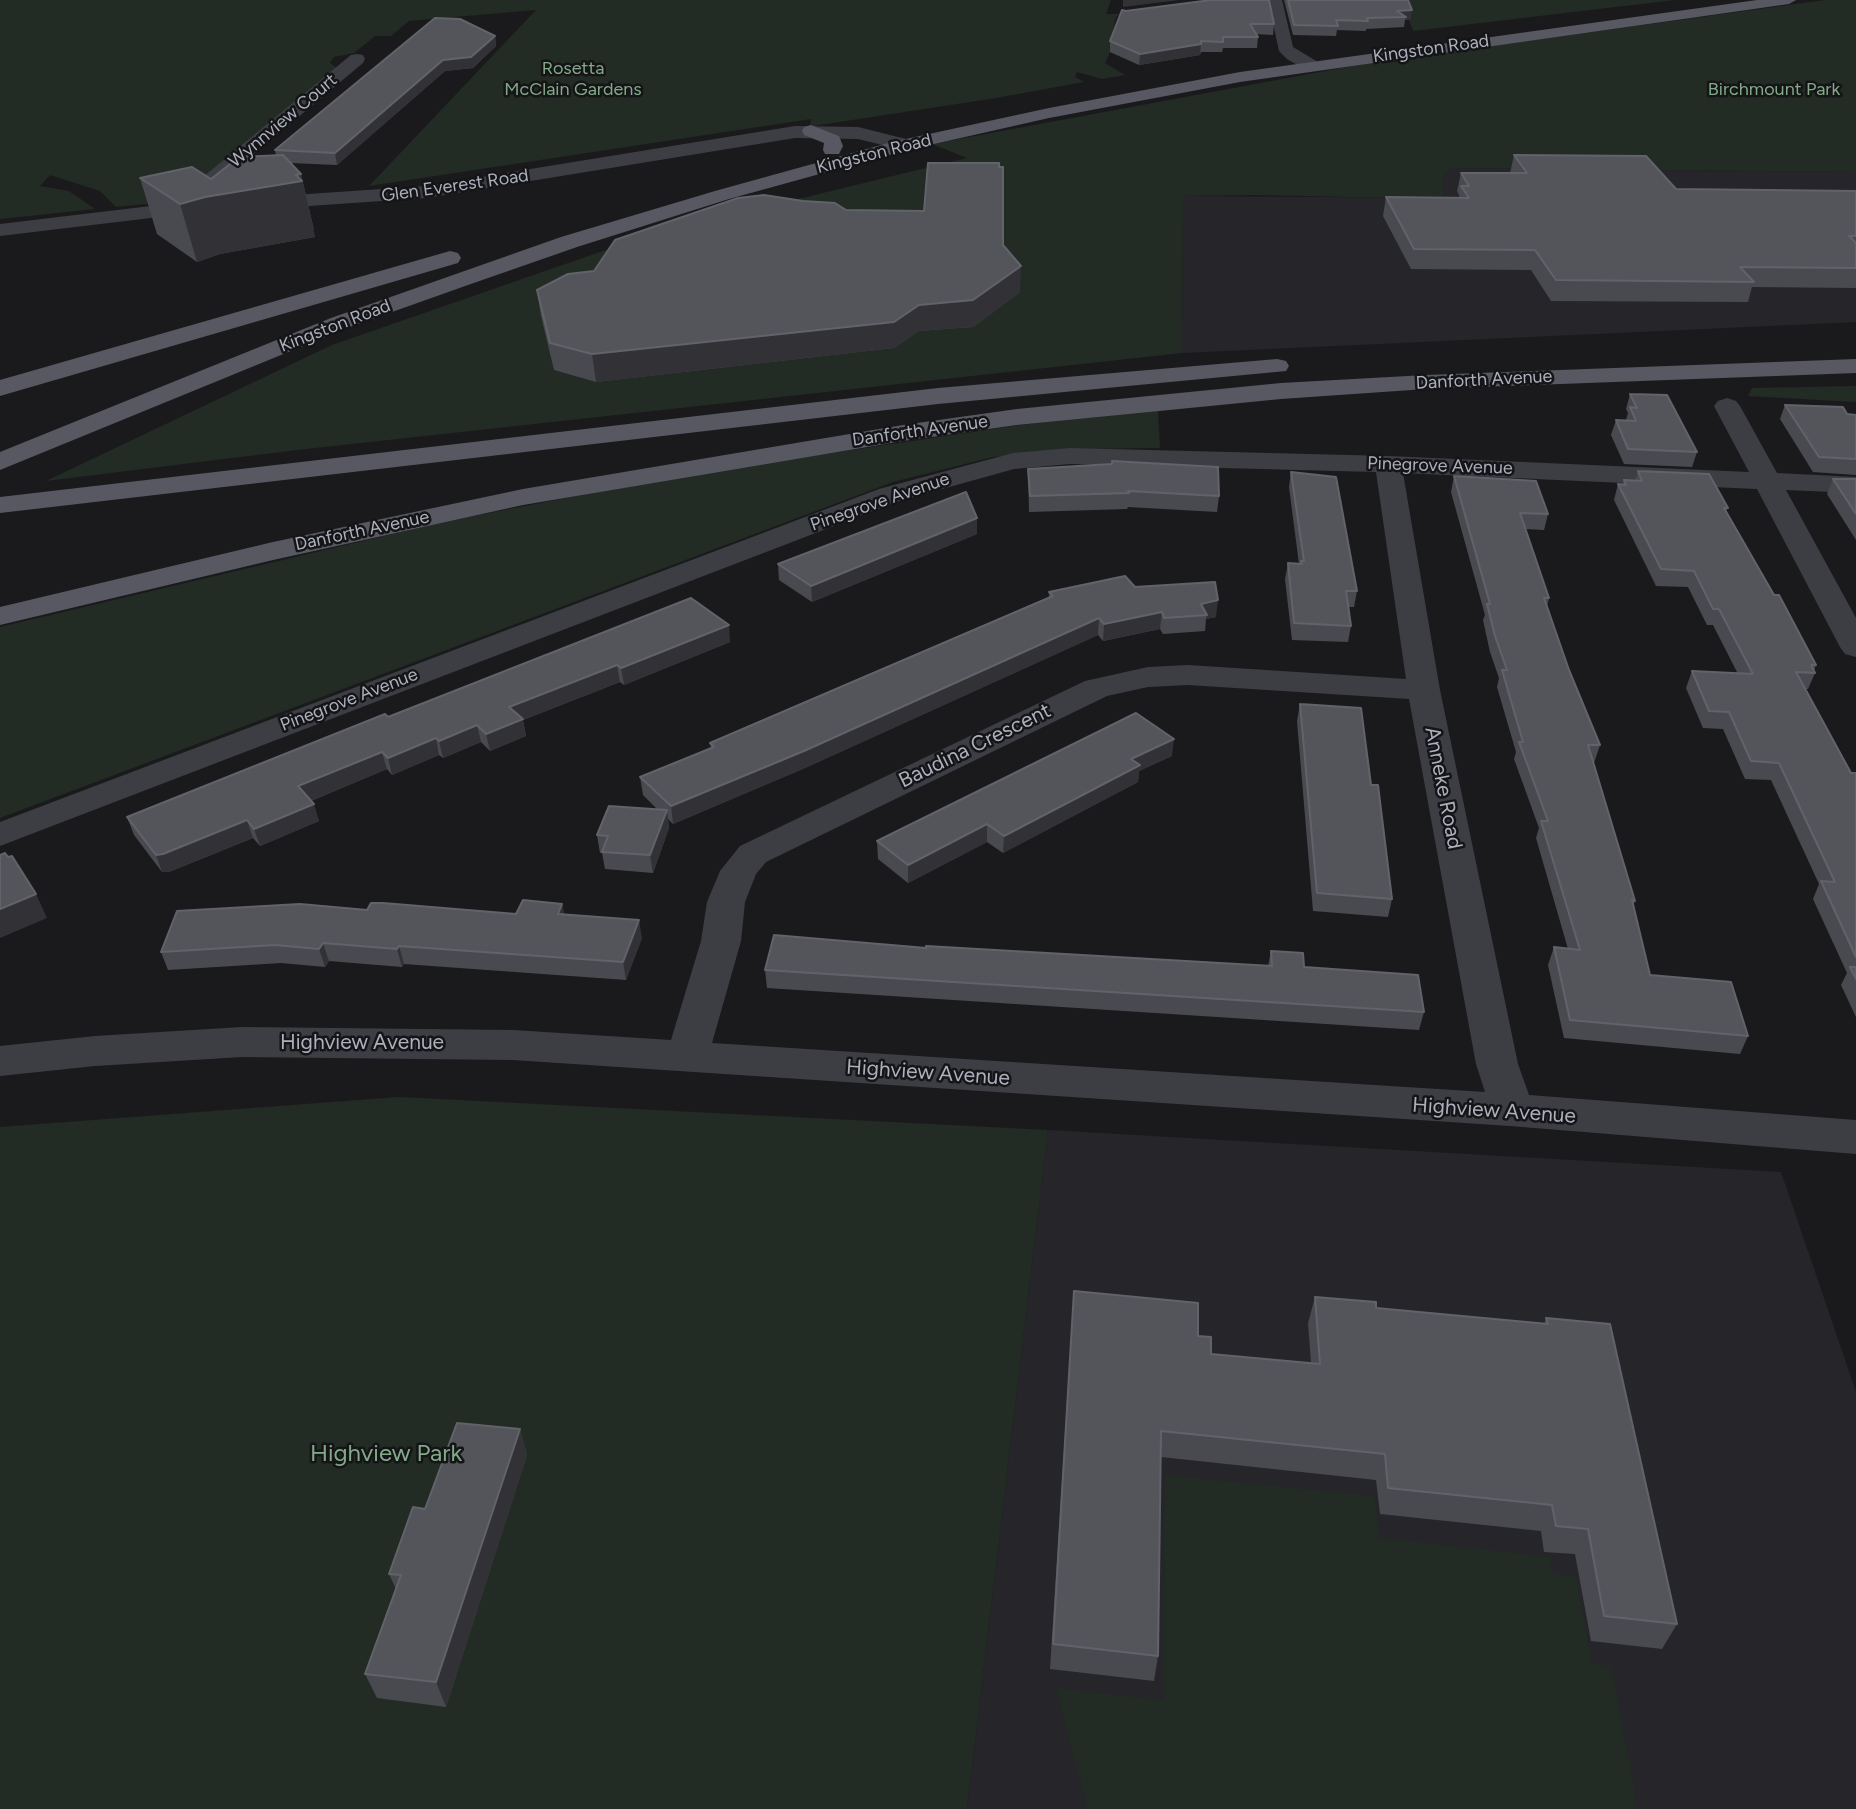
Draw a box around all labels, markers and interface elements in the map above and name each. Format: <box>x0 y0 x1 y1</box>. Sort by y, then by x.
street label: Kingston Road <box>1371 30 1491 68</box>
park label: Rosetta McClain Gardens <box>504 58 642 100</box>
street label: Wynnview Court <box>224 69 342 173</box>
park label: Birchmount Park <box>1708 79 1840 101</box>
street label: Kingston Road <box>814 129 934 179</box>
street label: Glen Everest Road <box>380 165 530 207</box>
street label: Kingston Road <box>276 295 394 357</box>
street label: Danforth Avenue <box>1415 366 1553 394</box>
street label: Danforth Avenue <box>851 411 989 451</box>
street label: Pinegrove Avenue <box>1367 453 1513 479</box>
street label: Pinegrove Avenue <box>808 468 952 536</box>
street label: Danforth Avenue <box>293 506 431 556</box>
street label: Pinegrove Avenue <box>277 664 421 736</box>
street label: Baudina Crescent <box>895 698 1055 794</box>
street label: Anneke Road <box>1419 725 1467 851</box>
street label: Highview Avenue <box>280 1030 444 1056</box>
street label: Highview Avenue <box>845 1055 1011 1091</box>
street label: Highview Avenue <box>1411 1093 1577 1129</box>
park label: Highview Park <box>310 1440 462 1468</box>

